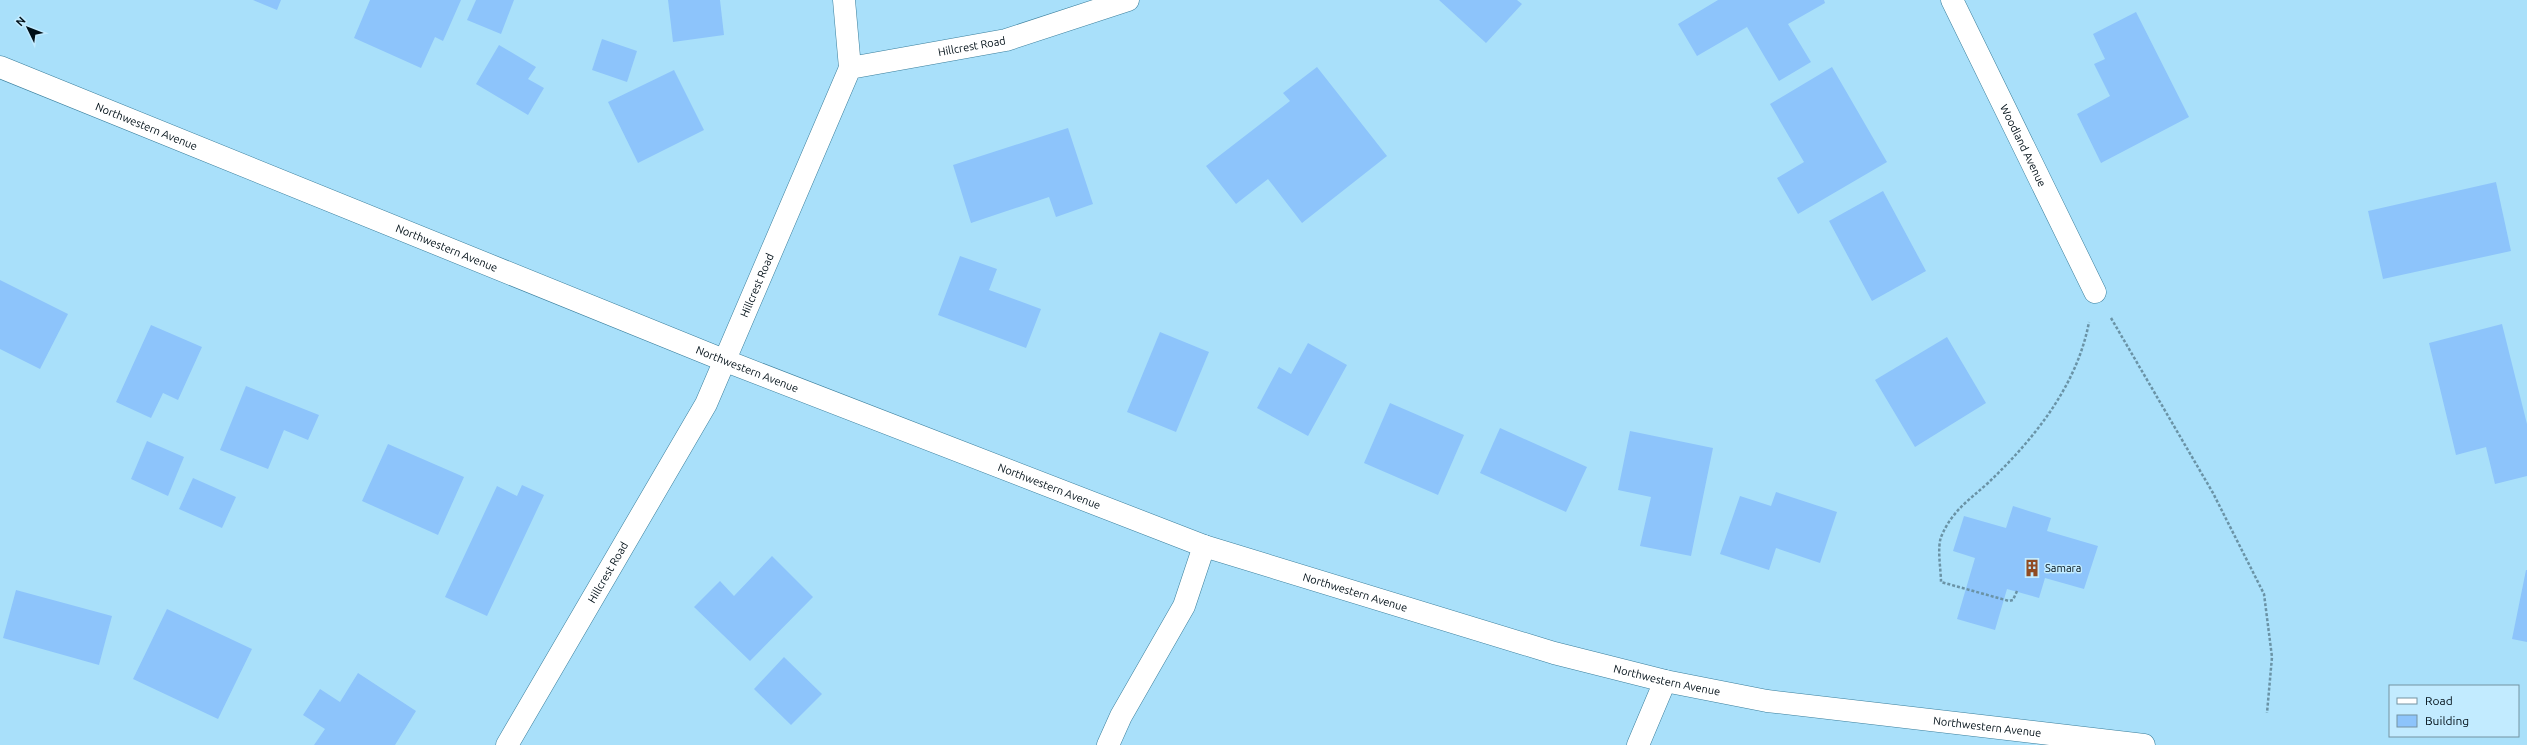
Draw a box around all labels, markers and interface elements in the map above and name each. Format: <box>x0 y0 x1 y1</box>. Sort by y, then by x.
north arrow <box>8 8 48 48</box>
text: N <box>13 14 28 28</box>
street label: Hillcrest Road <box>937 34 1006 58</box>
street label: Northwestern Avenue <box>94 100 199 152</box>
street label: Woodland Avenue <box>1998 102 2048 189</box>
street label: Northwestern Avenue <box>394 222 499 274</box>
street label: Hillcrest Road <box>738 251 776 319</box>
street label: Northwestern Avenue <box>694 344 800 394</box>
street label: Northwestern Avenue <box>996 461 1102 511</box>
street label: Hillcrest Road <box>585 540 630 605</box>
building icon: Samara <box>2022 558 2042 578</box>
place label: Samara <box>2045 562 2081 574</box>
street label: Northwestern Avenue <box>1301 571 1409 614</box>
street label: Northwestern Avenue <box>1612 662 1721 698</box>
legend <box>2389 685 2519 737</box>
text: Road <box>2425 694 2453 707</box>
street label: Northwestern Avenue <box>1932 714 2042 739</box>
text: Building <box>2425 714 2469 727</box>

